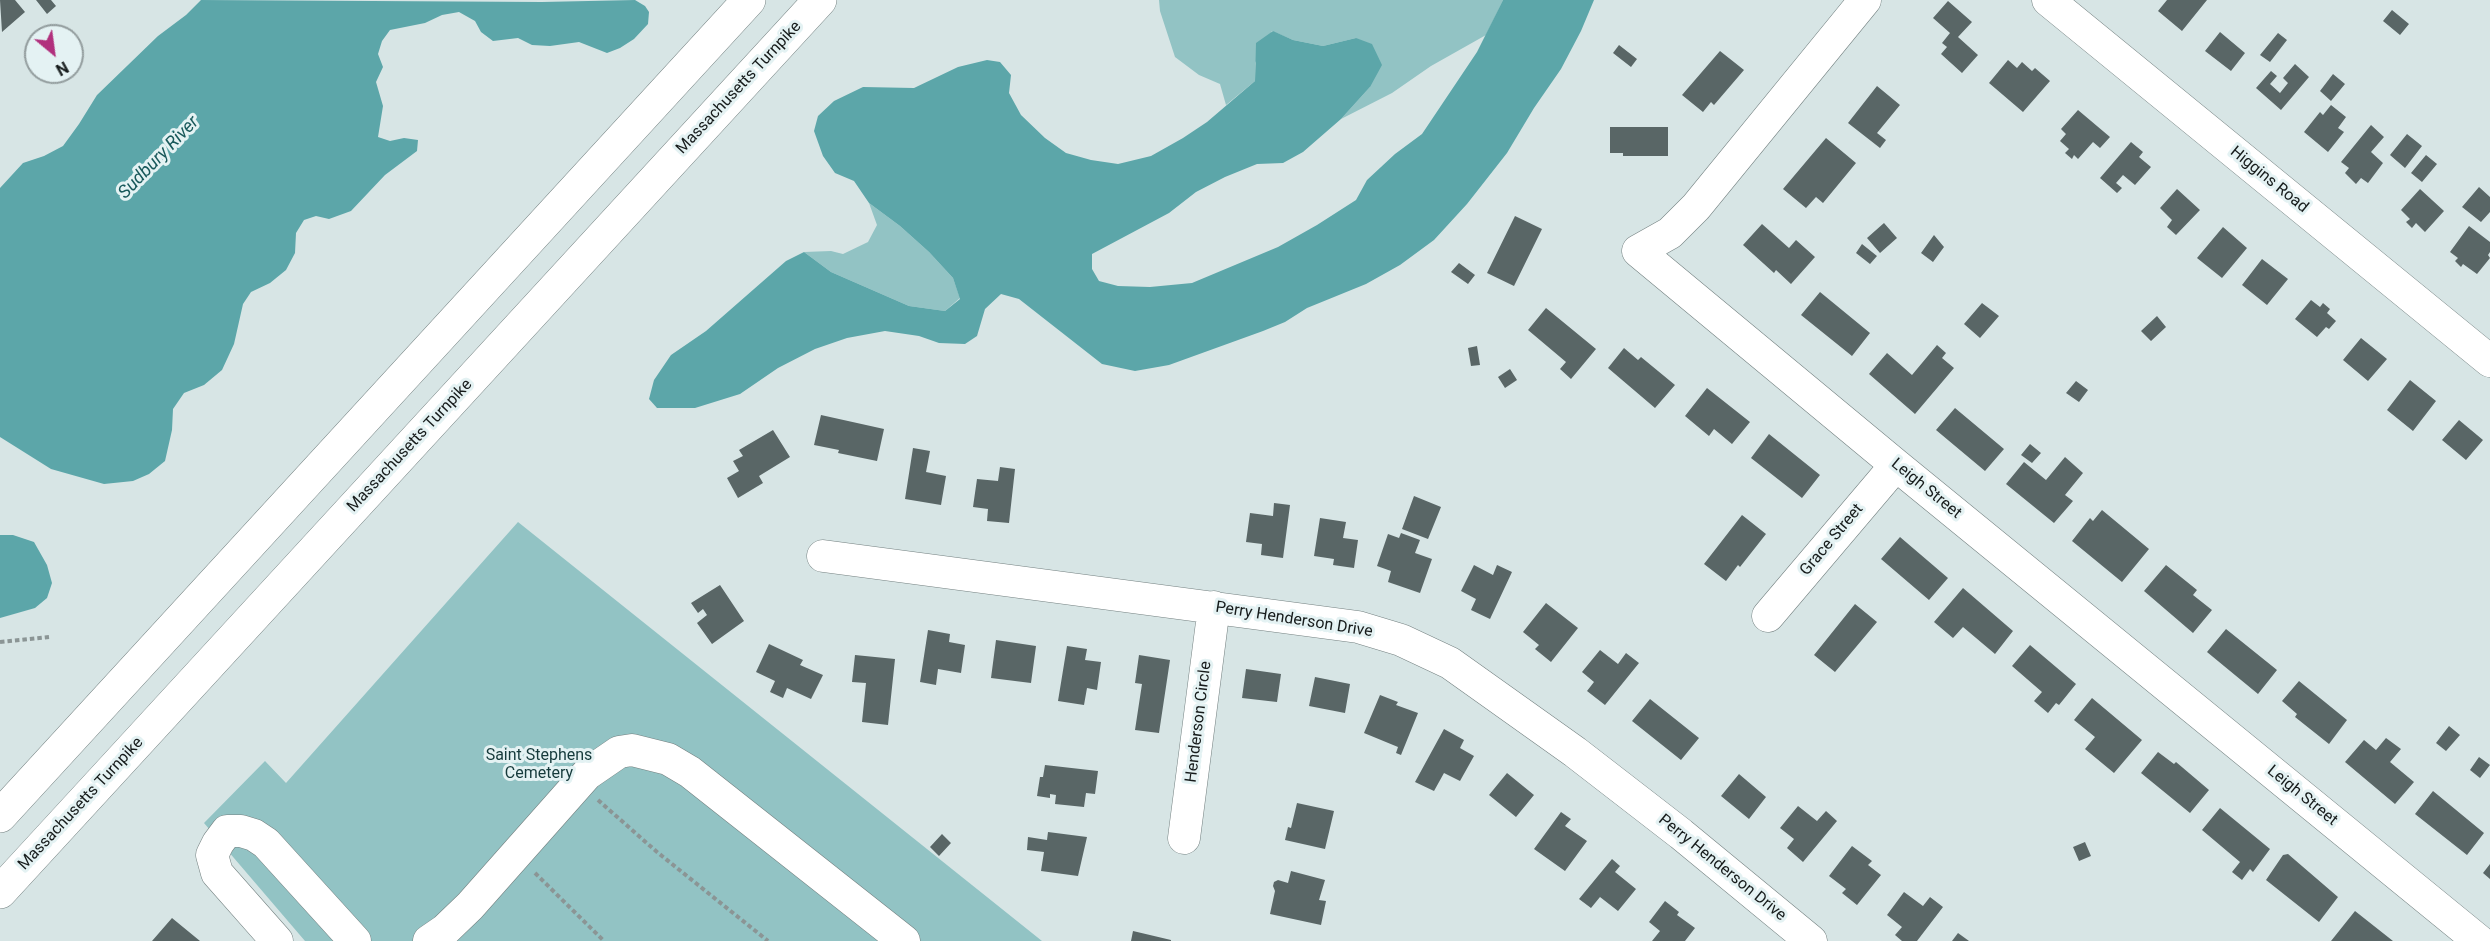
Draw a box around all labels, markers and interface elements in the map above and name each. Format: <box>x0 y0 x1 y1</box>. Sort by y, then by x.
street label: Massachusetts Turnpike <box>672 18 806 158</box>
north arrow <box>24 24 84 84</box>
text: N <box>52 57 72 79</box>
water label: Sudbury River <box>114 112 204 204</box>
street label: Higgins Road <box>2226 143 2312 217</box>
street label: Massachusetts Turnpike <box>343 376 477 516</box>
street label: Leigh Street <box>1887 455 1965 523</box>
street label: Grace Street <box>1796 500 1868 580</box>
street label: Perry Henderson Drive <box>1214 598 1374 642</box>
street label: Henderson Circle <box>1182 660 1216 784</box>
street label: Massachusetts Turnpike <box>14 734 148 874</box>
park label: Saint Stephens Cemetery <box>486 746 592 784</box>
street label: Leigh Street <box>2263 762 2341 830</box>
street label: Perry Henderson Drive <box>1654 811 1790 925</box>

